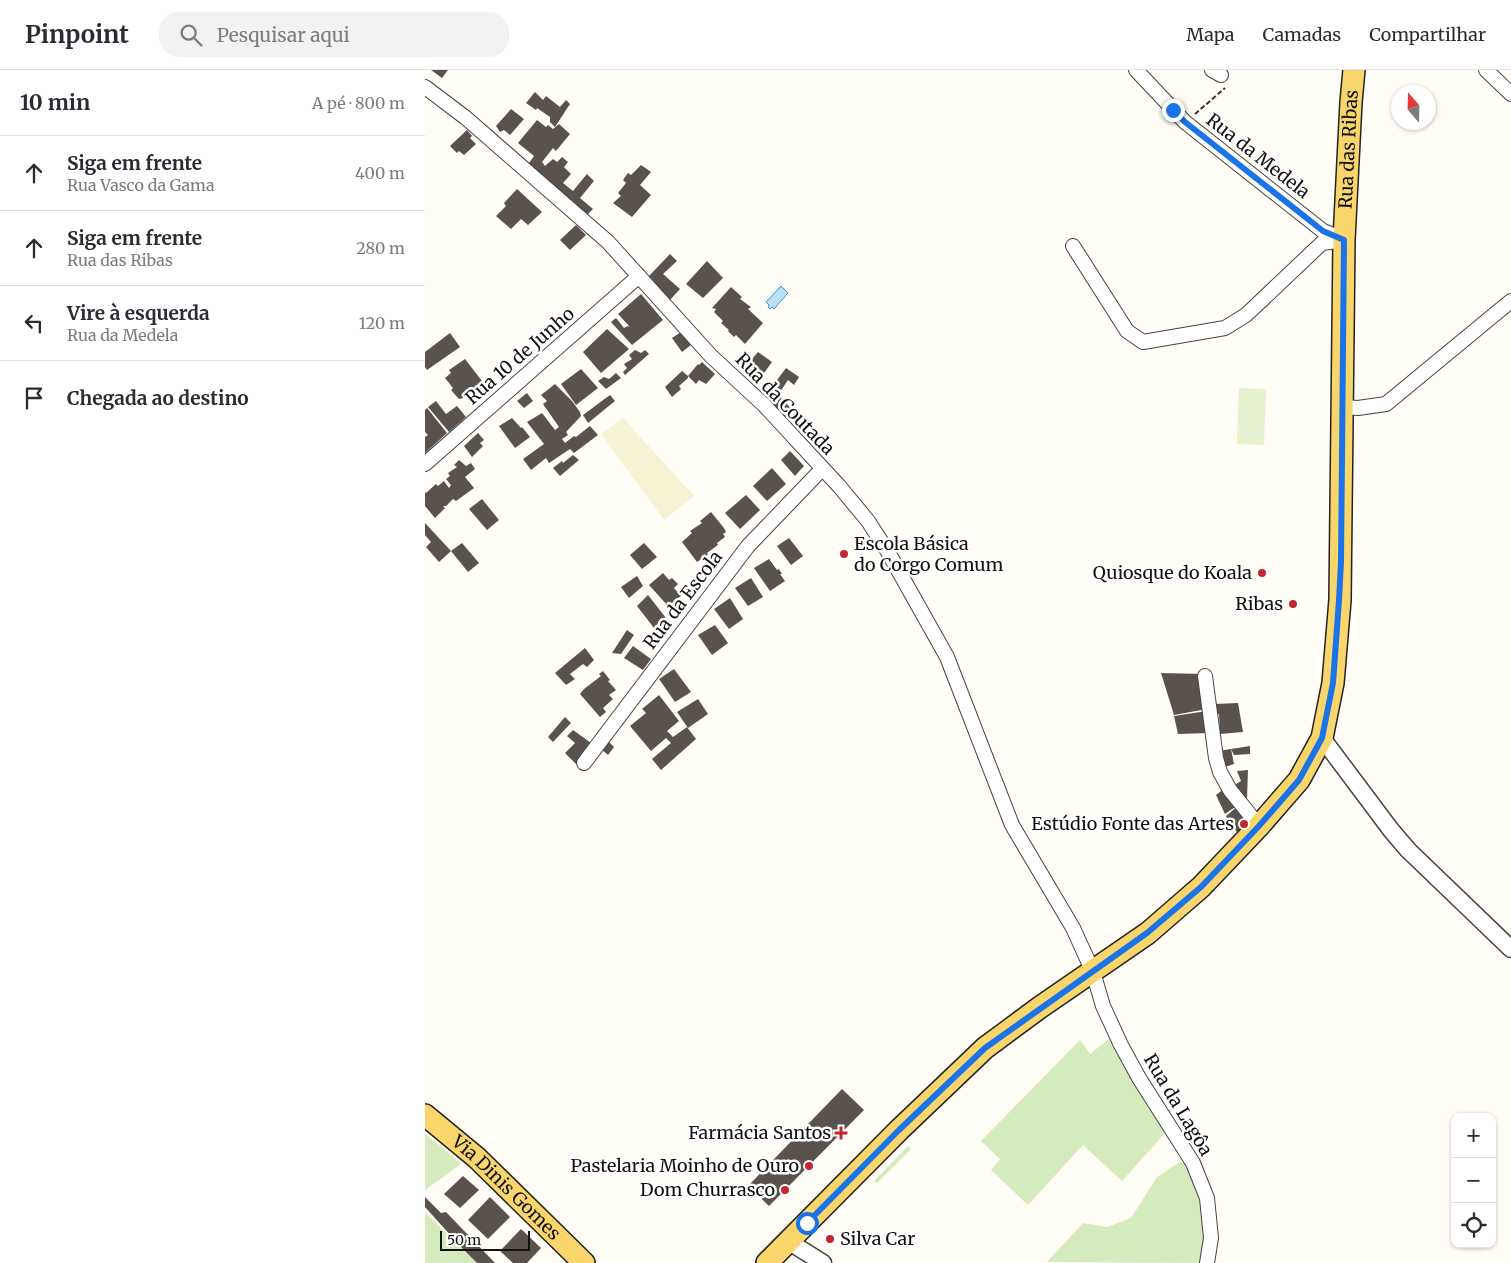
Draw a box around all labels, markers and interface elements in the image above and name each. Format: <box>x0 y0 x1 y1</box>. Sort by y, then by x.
search box <box>159 12 509 57</box>
text: Pinpoint <box>25 19 129 50</box>
icon: search <box>177 21 205 49</box>
text: Pesquisar aqui <box>217 23 350 47</box>
text: Mapa <box>1186 23 1235 46</box>
text: Camadas <box>1263 23 1341 46</box>
text: Compartilhar <box>1369 23 1486 46</box>
north arrow <box>1391 85 1436 130</box>
text: 10 min <box>20 89 90 116</box>
street label: Rua das Ribas <box>1334 89 1363 209</box>
text: A pé · 800 m <box>312 93 405 113</box>
route end <box>1162 99 1185 122</box>
street label: Rua da Medela <box>1202 108 1315 203</box>
text: Siga em frente <box>67 151 202 175</box>
icon: ahead <box>20 159 48 187</box>
text: 400 m <box>355 163 405 183</box>
text: Rua Vasco da Gama <box>67 175 214 195</box>
text: Siga em frente <box>67 226 202 250</box>
icon: ahead <box>20 234 48 262</box>
text: 280 m <box>356 238 405 258</box>
text: Rua das Ribas <box>67 250 173 270</box>
text: Vire à esquerda <box>67 301 210 325</box>
street label: Rua 10 de Junho <box>460 302 579 409</box>
icon: left <box>20 309 48 337</box>
text: 120 m <box>359 313 405 333</box>
text: Rua da Medela <box>67 325 178 345</box>
street label: Rua da Coutada <box>731 348 840 460</box>
icon: arrive <box>20 384 48 412</box>
text: Chegada ao destino <box>67 386 249 410</box>
place label: Escola Básica do Corgo Comum <box>854 532 1004 576</box>
street label: Rua da Escola <box>638 546 727 654</box>
marker: Escola Básica do Corgo Comum <box>838 548 850 560</box>
place label: Quiosque do Koala <box>1093 561 1252 584</box>
marker: Quiosque do Koala <box>1256 567 1268 579</box>
place label: Ribas <box>1235 592 1283 615</box>
marker: Ribas <box>1287 598 1299 610</box>
place label: Estúdio Fonte das Artes <box>1031 812 1234 835</box>
marker: Estúdio Fonte das Artes <box>1238 818 1250 830</box>
street label: Rua da Lagôa <box>1139 1050 1218 1160</box>
map controls <box>1451 1113 1496 1248</box>
button: + <box>1451 1113 1496 1158</box>
place label: Farmácia Santos <box>688 1121 831 1144</box>
marker: Farmácia Santos <box>835 1127 847 1139</box>
street label: Via Dinis Gomes <box>446 1129 566 1245</box>
place label: Pastelaria Moinho de Ouro <box>570 1154 799 1177</box>
button: − <box>1451 1158 1496 1203</box>
marker: Pastelaria Moinho de Ouro <box>803 1160 815 1172</box>
place label: Dom Churrasco <box>640 1178 775 1201</box>
marker: Dom Churrasco <box>779 1184 791 1196</box>
button: locate <box>1451 1203 1496 1248</box>
route start <box>796 1212 819 1235</box>
place label: Silva Car <box>840 1227 915 1250</box>
scale bar <box>440 1228 530 1251</box>
text: 50 m <box>447 1231 481 1249</box>
marker: Silva Car <box>824 1233 836 1245</box>

